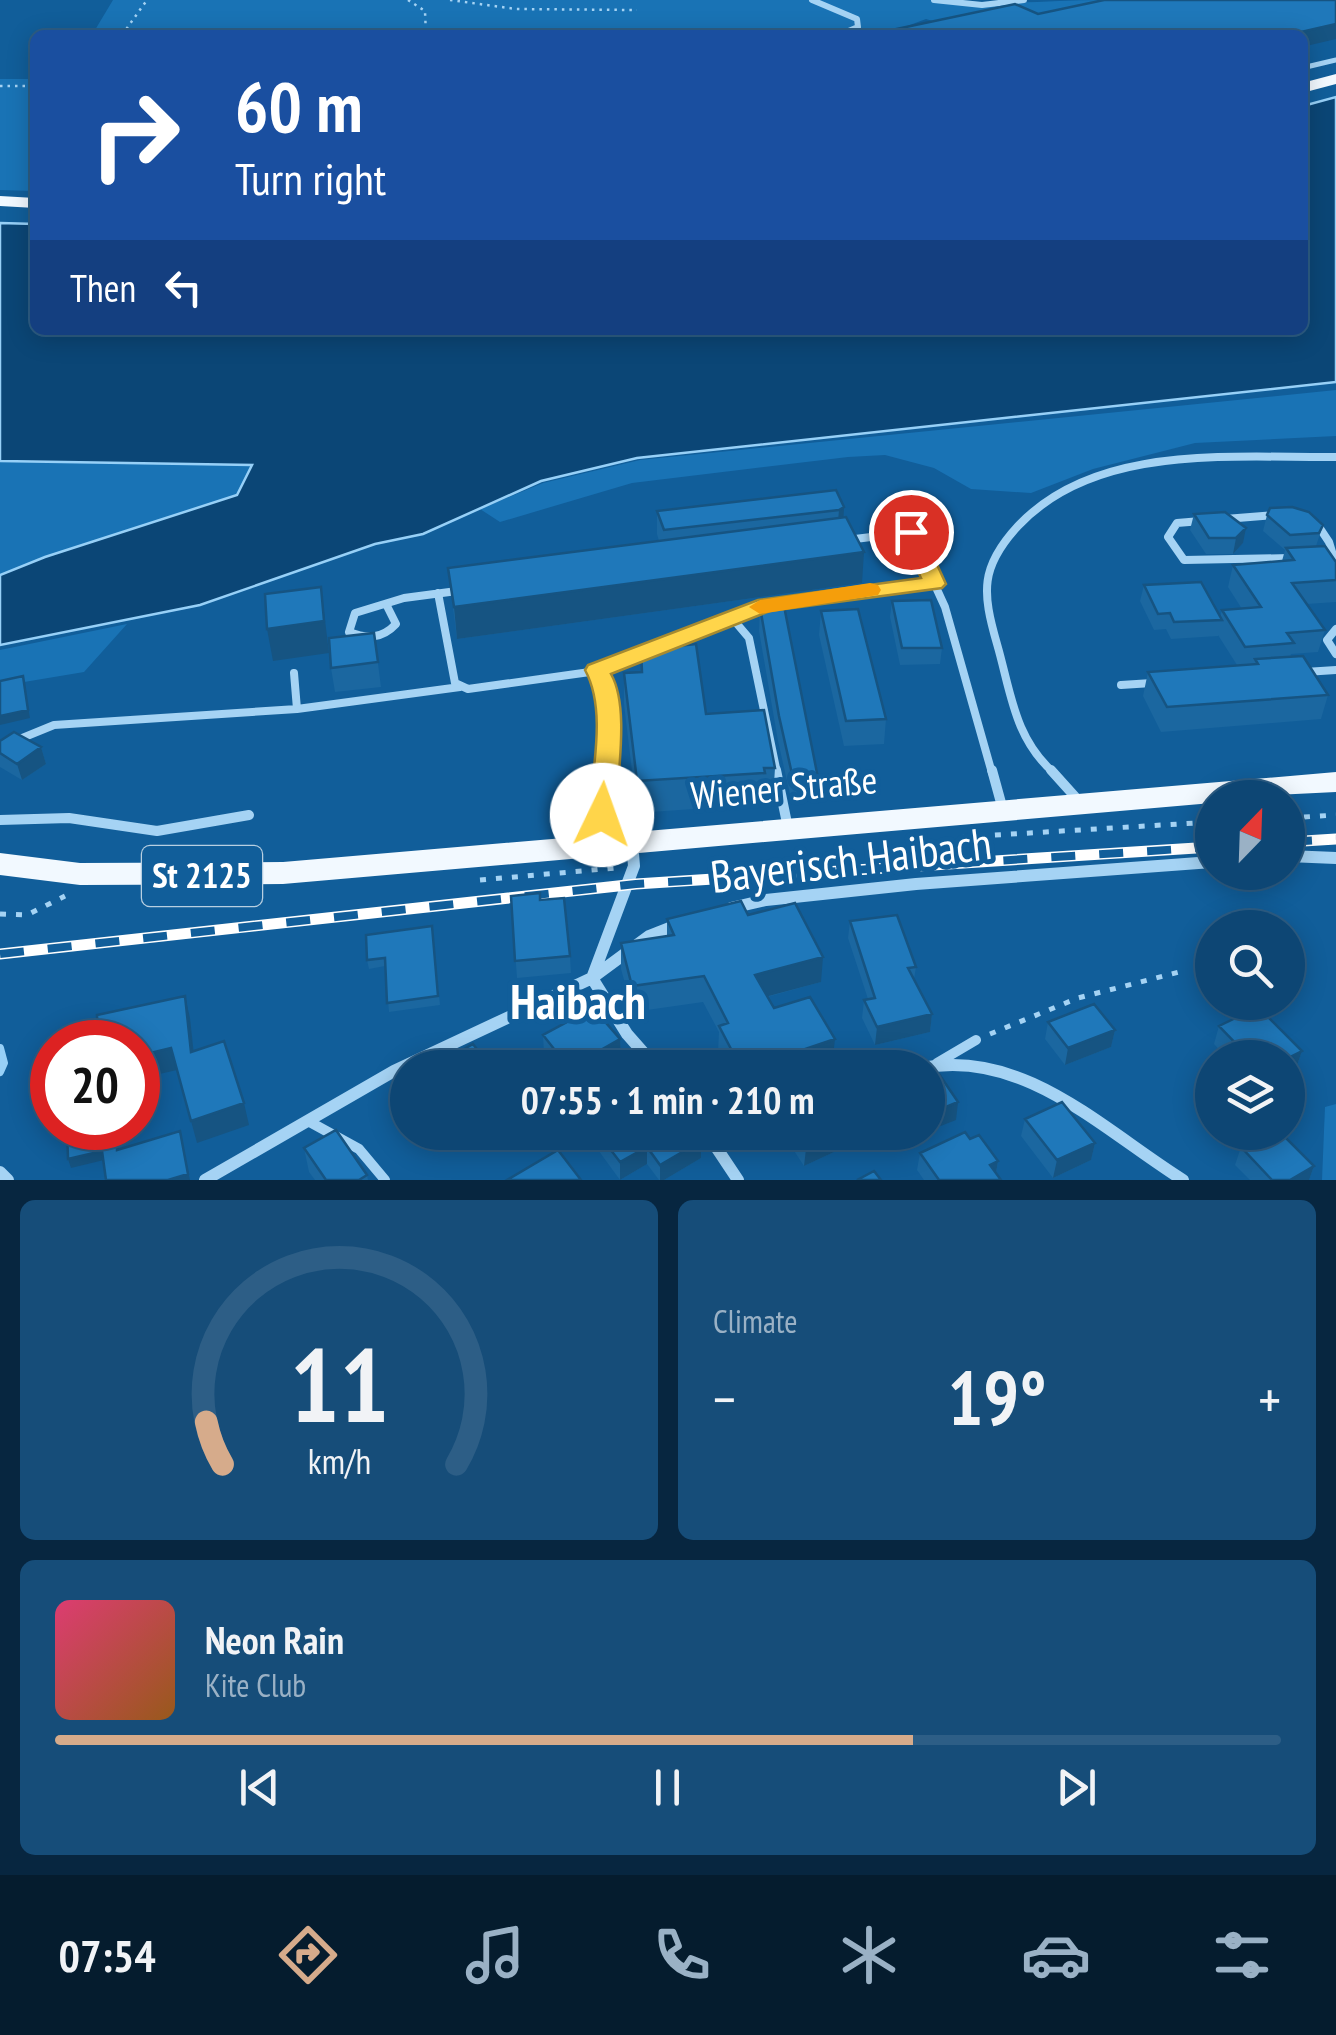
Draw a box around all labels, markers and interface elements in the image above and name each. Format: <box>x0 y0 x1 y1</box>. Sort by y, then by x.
text: 60 m <box>235 61 363 151</box>
icon: right <box>70 70 200 200</box>
text: Turn right <box>235 149 386 207</box>
icon: left <box>156 260 211 315</box>
text: Then <box>70 263 136 312</box>
pin <box>869 490 954 575</box>
icon: arrive <box>884 505 939 560</box>
street label: Wiener Straße <box>689 754 879 819</box>
position arrow <box>550 763 654 867</box>
north arrow <box>1195 780 1305 890</box>
map controls <box>1195 780 1305 1150</box>
street label: Bayerisch Haibach <box>707 813 995 905</box>
road number: St 2125 <box>142 846 262 906</box>
button: search <box>1195 910 1305 1020</box>
district label: Haibach <box>510 970 646 1032</box>
speed limit sign: 20 <box>30 1020 160 1150</box>
button: layers <box>1195 1040 1305 1150</box>
text: 07:55 · 1 min · 210 m <box>521 1075 814 1124</box>
text: Climate <box>713 1300 797 1342</box>
text: 11 <box>289 1316 389 1451</box>
text: 19° <box>947 1349 1047 1446</box>
text: − <box>713 1363 736 1434</box>
text: + <box>1258 1363 1281 1434</box>
text: km/h <box>307 1438 371 1484</box>
text: Neon Rain <box>205 1615 344 1664</box>
text: Kite Club <box>205 1664 306 1706</box>
icon: previous <box>232 1760 287 1815</box>
icon: pause <box>640 1760 695 1815</box>
icon: next <box>1049 1760 1104 1815</box>
icon: directions <box>273 1920 343 1990</box>
icon: music <box>460 1920 530 1990</box>
icon: phone <box>647 1920 717 1990</box>
icon: climate <box>834 1920 904 1990</box>
icon: car <box>1021 1920 1091 1990</box>
icon: filters <box>1207 1920 1277 1990</box>
text: 07:54 <box>58 1926 156 1984</box>

